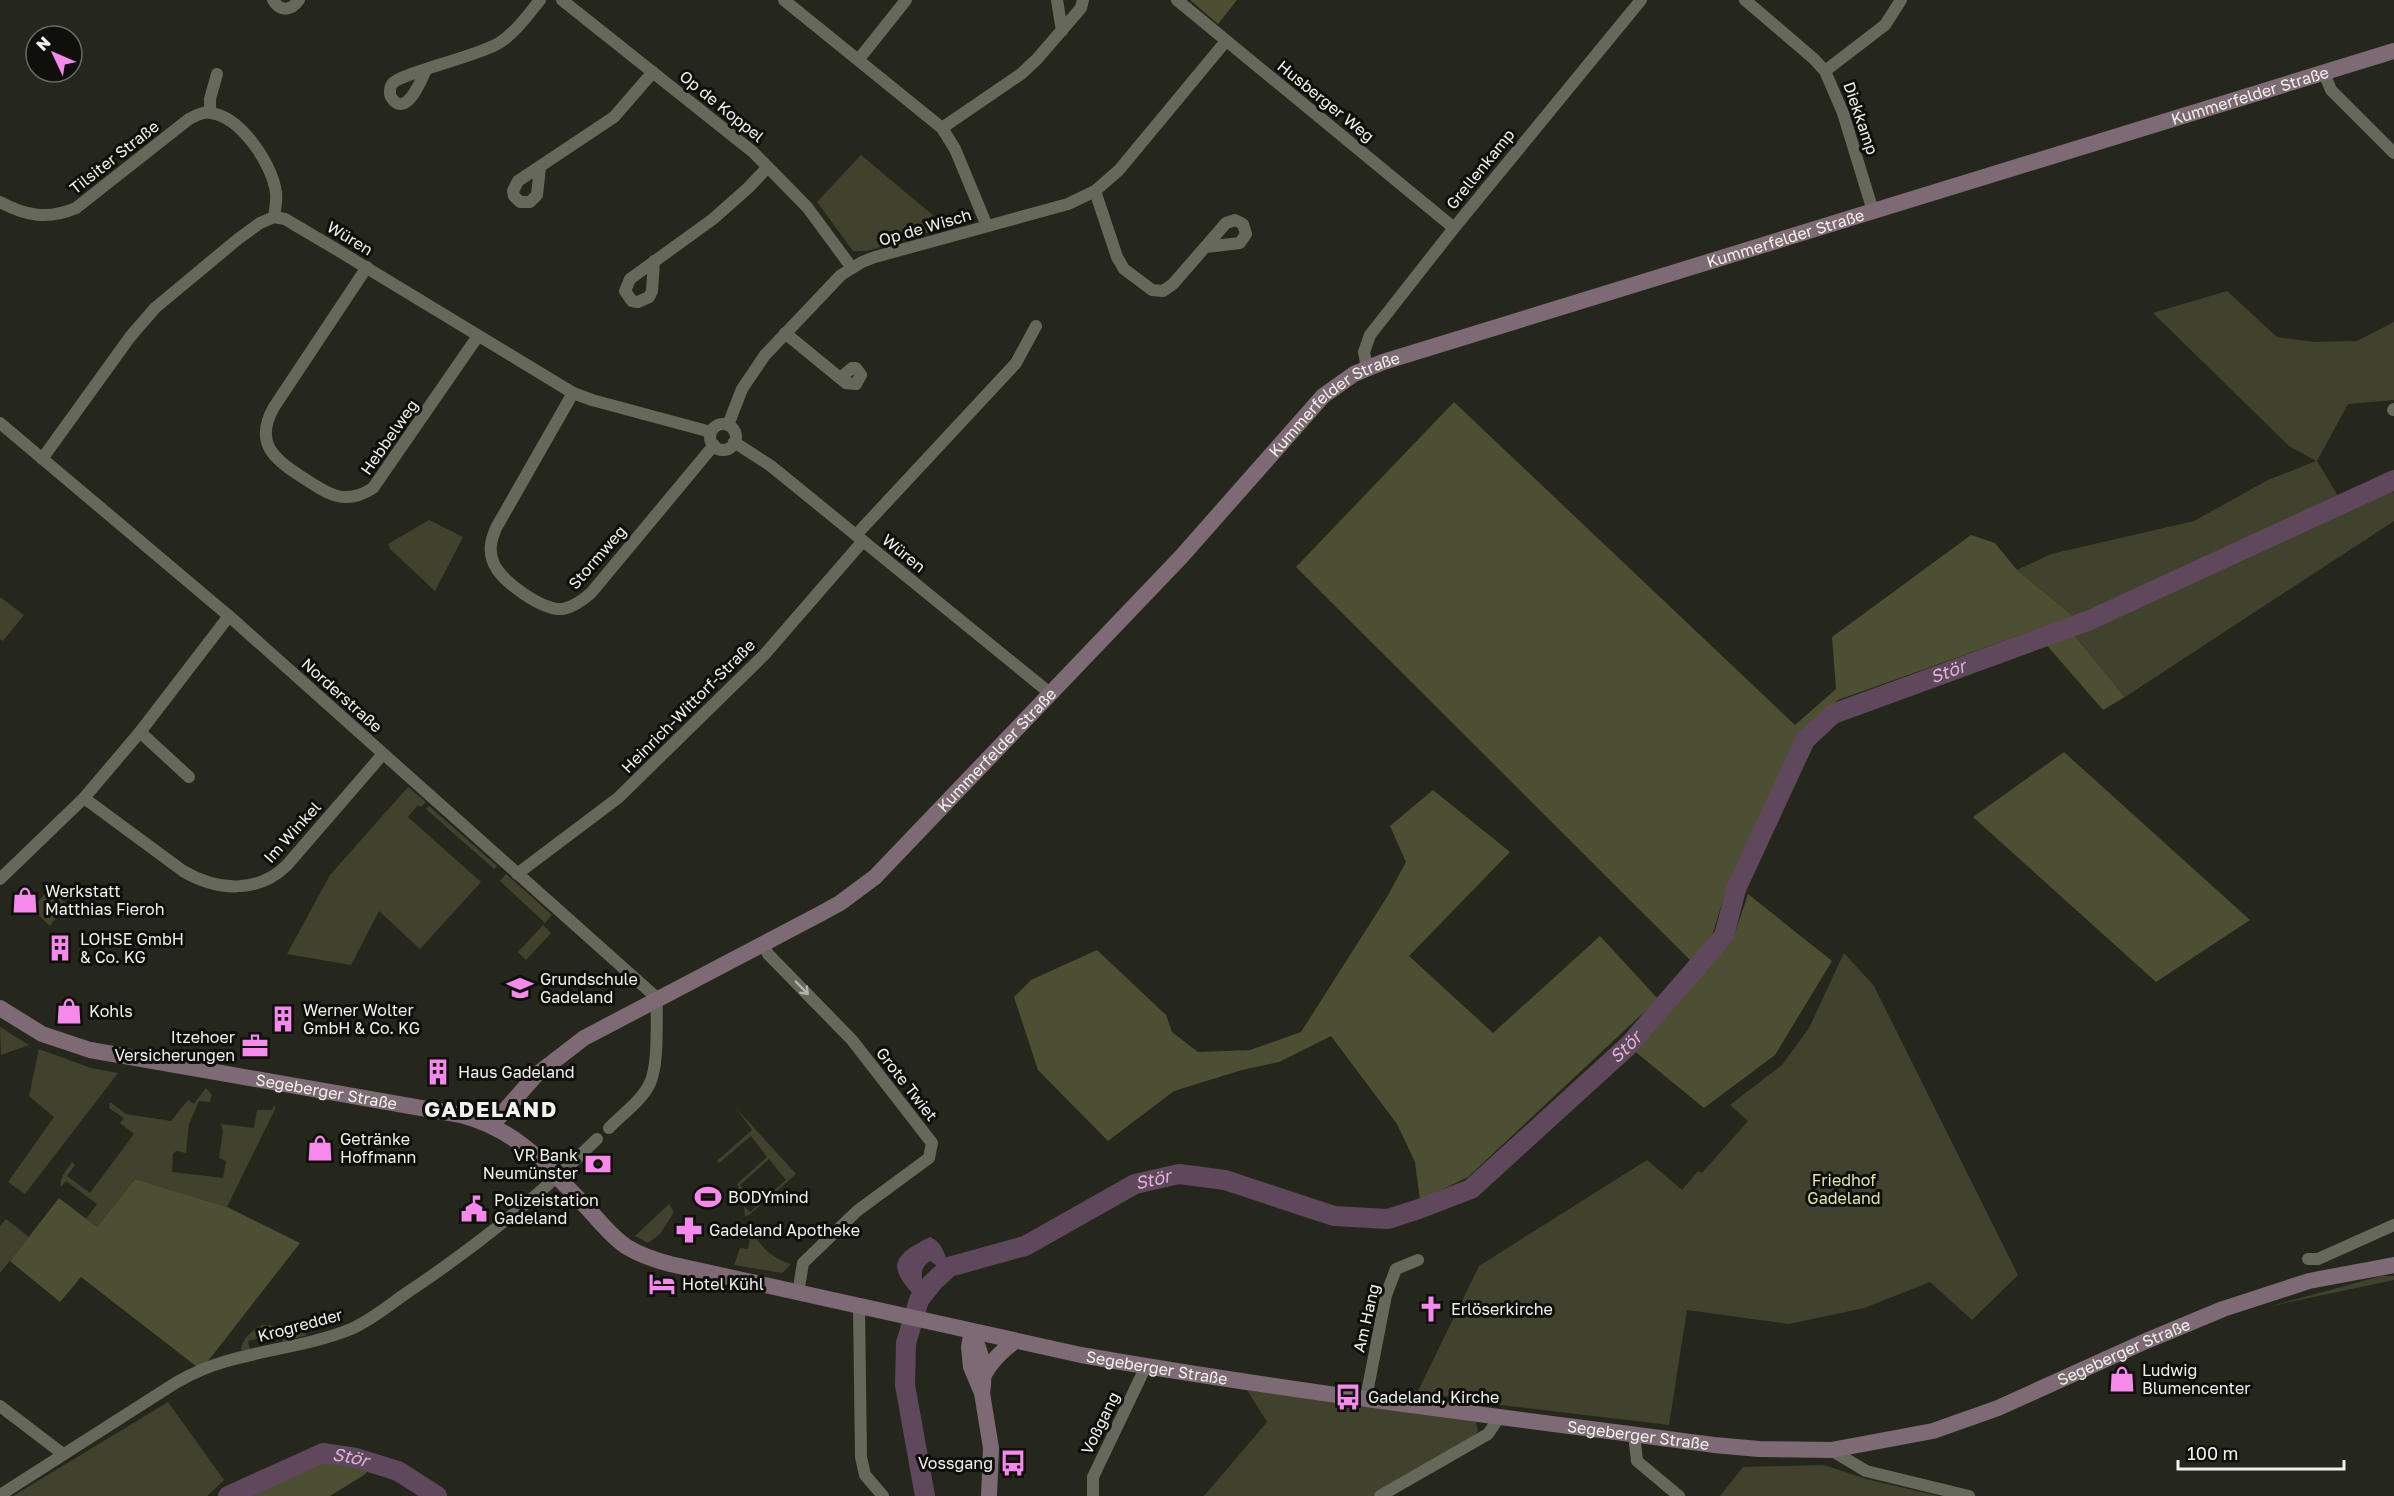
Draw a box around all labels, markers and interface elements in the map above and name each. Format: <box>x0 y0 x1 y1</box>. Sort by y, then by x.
north arrow <box>24 24 84 84</box>
text: N <box>32 32 55 55</box>
street label: Husberger Weg <box>1274 56 1378 146</box>
street label: Kummerfelder Straße <box>2169 62 2331 129</box>
street label: Op de Koppel <box>676 66 768 146</box>
street label: Diekkamp <box>1839 79 1883 157</box>
street label: Tilsiter Straße <box>65 116 163 198</box>
street label: Grellenkamp <box>1441 125 1519 213</box>
street label: Op de Wisch <box>876 204 974 250</box>
street label: Kummerfelder Straße <box>1704 205 1867 272</box>
street label: Würen <box>323 217 377 259</box>
street label: Kummerfelder Straße <box>1264 347 1402 461</box>
street label: Hebbelweg <box>356 396 422 478</box>
street label: Stormweg <box>564 521 630 593</box>
street label: Würen <box>878 530 930 576</box>
street label: Heinrich-Wittorf-Straße <box>617 635 759 777</box>
water label: Stör <box>1927 653 1971 688</box>
street label: Norderstraße <box>297 654 387 736</box>
street label: Kummerfelder Straße <box>933 684 1060 816</box>
street label: Im Winkel <box>259 797 325 867</box>
place label: Werkstatt Matthias Fieroh <box>45 881 165 919</box>
shop icon: Werkstatt Matthias Fieroh <box>10 885 40 915</box>
place label: LOHSE GmbH & Co. KG <box>80 929 184 967</box>
building icon: LOHSE GmbH & Co. KG <box>45 933 75 963</box>
place label: Grundschule Gadeland <box>540 969 638 1007</box>
school or university icon: Grundschule Gadeland <box>505 973 535 1003</box>
one-way arrow <box>794 981 809 996</box>
shop icon: Kohls <box>54 996 84 1026</box>
place label: Werner Wolter GmbH & Co. KG <box>303 1000 420 1038</box>
place label: Kohls <box>89 1001 133 1021</box>
building icon: Werner Wolter GmbH & Co. KG <box>268 1004 298 1034</box>
water label: Stör <box>1605 1024 1648 1067</box>
place label: Itzehoer Versicherungen <box>114 1027 235 1065</box>
office icon: Itzehoer Versicherungen <box>240 1031 270 1061</box>
street label: Grote Twiet <box>872 1043 942 1125</box>
building icon: Haus Gadeland <box>423 1057 453 1087</box>
place label: Haus Gadeland <box>458 1062 575 1082</box>
street label: Segeberger Straße <box>254 1069 399 1114</box>
district label: GADELAND <box>424 1095 558 1122</box>
place label: Getränke Hoffmann <box>340 1129 416 1167</box>
shop icon: Getränke Hoffmann <box>305 1133 335 1163</box>
place label: VR Bank Neumünster <box>483 1145 578 1183</box>
bank icon: VR Bank Neumünster <box>583 1149 613 1179</box>
water label: Stör <box>1133 1164 1176 1194</box>
park label: Friedhof Gadeland <box>1807 1170 1881 1208</box>
sports icon: BODYmind <box>693 1182 723 1212</box>
place label: BODYmind <box>728 1187 809 1207</box>
place label: Polizeistation Gadeland <box>494 1190 599 1228</box>
public building icon: Polizeistation Gadeland <box>459 1194 489 1224</box>
pharmacy icon: Gadeland Apotheke <box>674 1215 704 1245</box>
place label: Gadeland Apotheke <box>709 1220 860 1240</box>
hotel icon: Hotel Kühl <box>647 1269 677 1299</box>
place label: Hotel Kühl <box>682 1274 764 1294</box>
street label: Am Hang <box>1348 1282 1384 1354</box>
church icon: Erlöserkirche <box>1416 1294 1446 1324</box>
place label: Erlöserkirche <box>1451 1299 1553 1319</box>
street label: Krogredder <box>255 1304 345 1346</box>
street label: Segeberger Straße <box>2054 1314 2193 1390</box>
street label: Segeberger Straße <box>1084 1346 1229 1389</box>
place label: Ludwig Blumencenter <box>2142 1360 2250 1398</box>
shop icon: Ludwig Blumencenter <box>2107 1364 2137 1394</box>
bus stop icon: Gadeland, Kirche <box>1333 1382 1363 1412</box>
place label: Gadeland, Kirche <box>1368 1387 1499 1407</box>
street label: Voßgang <box>1076 1388 1124 1458</box>
street label: Segeberger Straße <box>1566 1416 1711 1454</box>
scale bar <box>2178 1433 2344 1471</box>
text: 100 m <box>2187 1442 2238 1464</box>
water label: Stör <box>331 1443 374 1472</box>
bus stop icon: Vossgang <box>998 1448 1028 1478</box>
place label: Vossgang <box>918 1453 993 1473</box>

